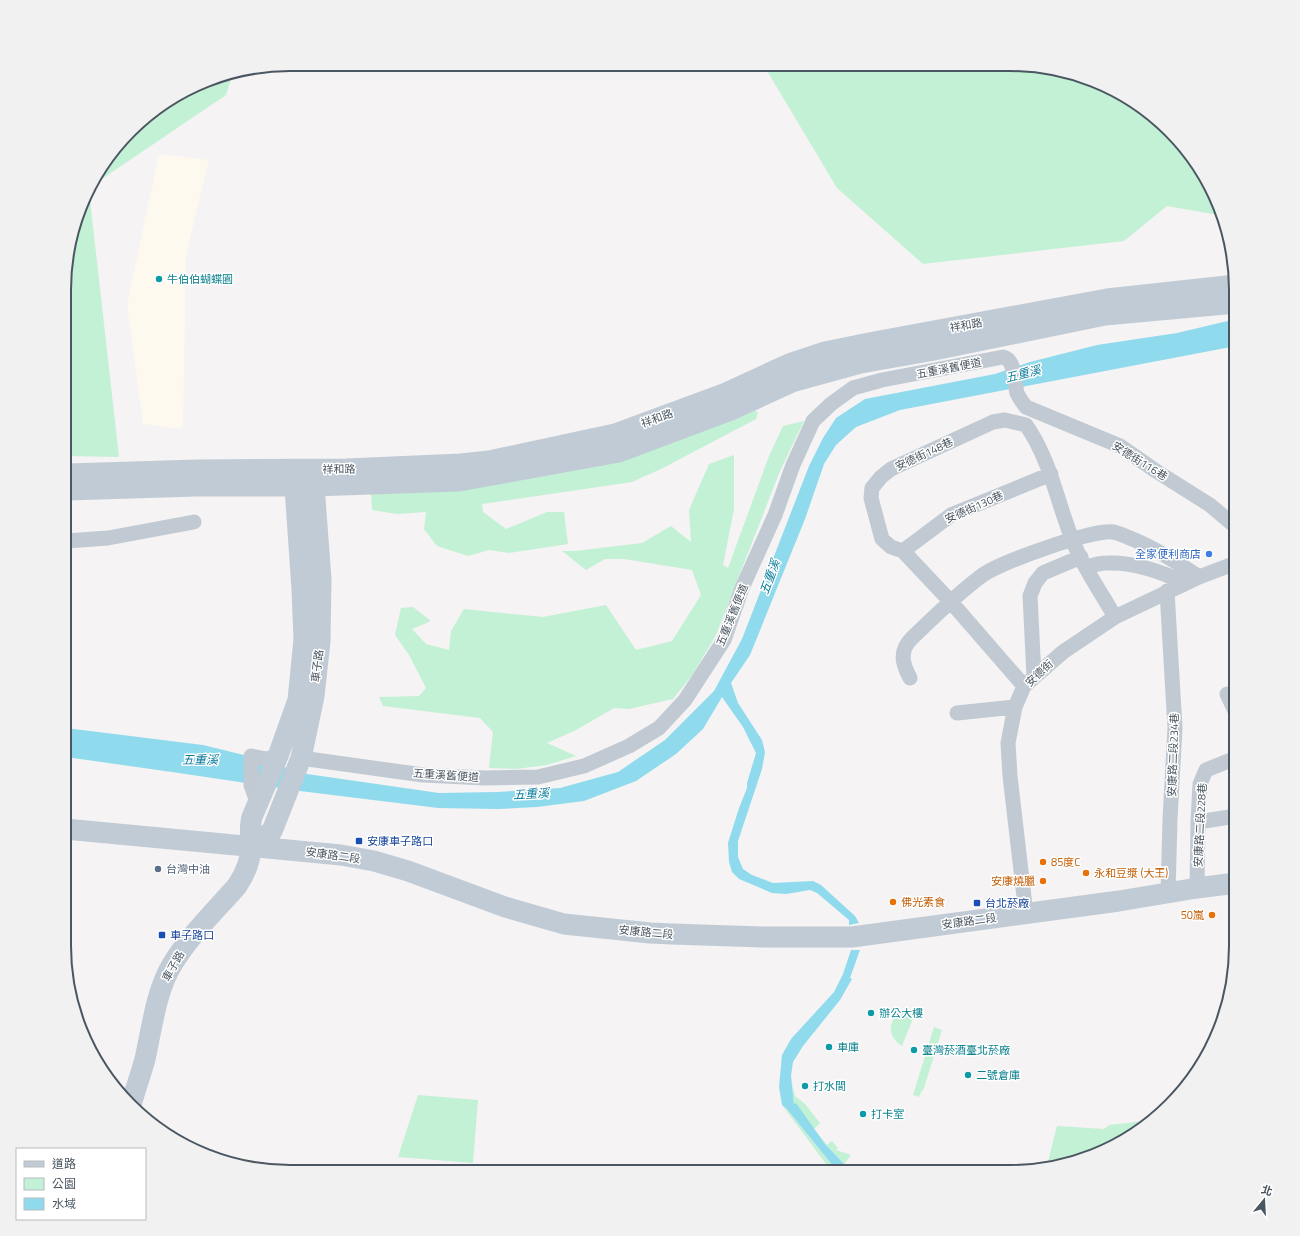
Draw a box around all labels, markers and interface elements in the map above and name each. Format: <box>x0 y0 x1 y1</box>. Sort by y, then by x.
place label: 牛伯伯蝴蝶園 <box>167 271 233 287</box>
marker: 牛伯伯蝴蝶園 <box>154 274 164 284</box>
street label: 祥和路 <box>948 314 984 336</box>
street label: 五重溪舊便道 <box>915 354 983 382</box>
water label: 五重溪 <box>1003 359 1045 387</box>
street label: 祥和路 <box>639 405 675 431</box>
street label: 安德街148巷 <box>892 434 956 474</box>
street label: 安德街116巷 <box>1109 438 1171 484</box>
street label: 祥和路 <box>322 461 356 477</box>
street label: 安德街130巷 <box>942 487 1006 527</box>
place label: 全家便利商店 <box>1135 546 1201 562</box>
marker: 全家便利商店 <box>1204 549 1214 559</box>
water label: 五重溪 <box>754 555 785 597</box>
street label: 五重溪舊便道 <box>712 581 752 649</box>
street label: 車子路 <box>307 649 327 683</box>
street label: 安德街 <box>1021 656 1057 690</box>
street label: 安康路二段234巷 <box>1164 713 1182 797</box>
water label: 五重溪 <box>182 750 220 769</box>
street label: 五重溪舊便道 <box>413 765 479 785</box>
street label: 安康路二段228巷 <box>1190 782 1210 868</box>
water label: 五重溪 <box>512 783 551 804</box>
place label: 安康車子路口 <box>367 833 433 849</box>
marker: 安康車子路口 <box>354 836 364 846</box>
street label: 安康路二段 <box>305 843 361 867</box>
place label: 85度C <box>1051 854 1080 870</box>
marker: 85度C <box>1038 857 1048 867</box>
place label: 台灣中油 <box>166 861 210 877</box>
marker: 台灣中油 <box>153 864 163 874</box>
place label: 永和豆漿 (大王) <box>1094 865 1168 881</box>
marker: 永和豆漿 (大王) <box>1081 868 1091 878</box>
place label: 安康燒臘 <box>991 873 1035 889</box>
marker: 安康燒臘 <box>1038 876 1048 886</box>
place label: 佛光素食 <box>901 894 945 910</box>
place label: 台北菸廠 <box>985 895 1029 911</box>
marker: 佛光素食 <box>888 897 898 907</box>
marker: 台北菸廠 <box>972 898 982 908</box>
place label: 50嵐 <box>1181 907 1204 923</box>
street label: 安康路二段 <box>941 909 997 933</box>
marker: 50嵐 <box>1207 910 1217 920</box>
street label: 安康路二段 <box>618 922 674 942</box>
place label: 車子路口 <box>170 927 214 943</box>
marker: 車子路口 <box>157 930 167 940</box>
street label: 車子路 <box>158 948 188 984</box>
place label: 辦公大樓 <box>879 1005 923 1021</box>
marker: 辦公大樓 <box>866 1008 876 1018</box>
place label: 車庫 <box>837 1039 859 1055</box>
marker: 車庫 <box>824 1042 834 1052</box>
place label: 臺灣菸酒臺北菸廠 <box>922 1042 1010 1058</box>
marker: 臺灣菸酒臺北菸廠 <box>909 1045 919 1055</box>
place label: 二號倉庫 <box>976 1067 1020 1083</box>
marker: 二號倉庫 <box>963 1070 973 1080</box>
place label: 打水間 <box>813 1078 846 1094</box>
marker: 打水間 <box>800 1081 810 1091</box>
place label: 打卡室 <box>871 1106 904 1122</box>
marker: 打卡室 <box>858 1109 868 1119</box>
legend <box>16 1148 146 1220</box>
text: 道路 <box>52 1154 76 1173</box>
text: 公園 <box>52 1174 76 1193</box>
north arrow <box>1244 1180 1284 1220</box>
text: 北 <box>1259 1181 1275 1200</box>
text: 水域 <box>52 1194 76 1213</box>

